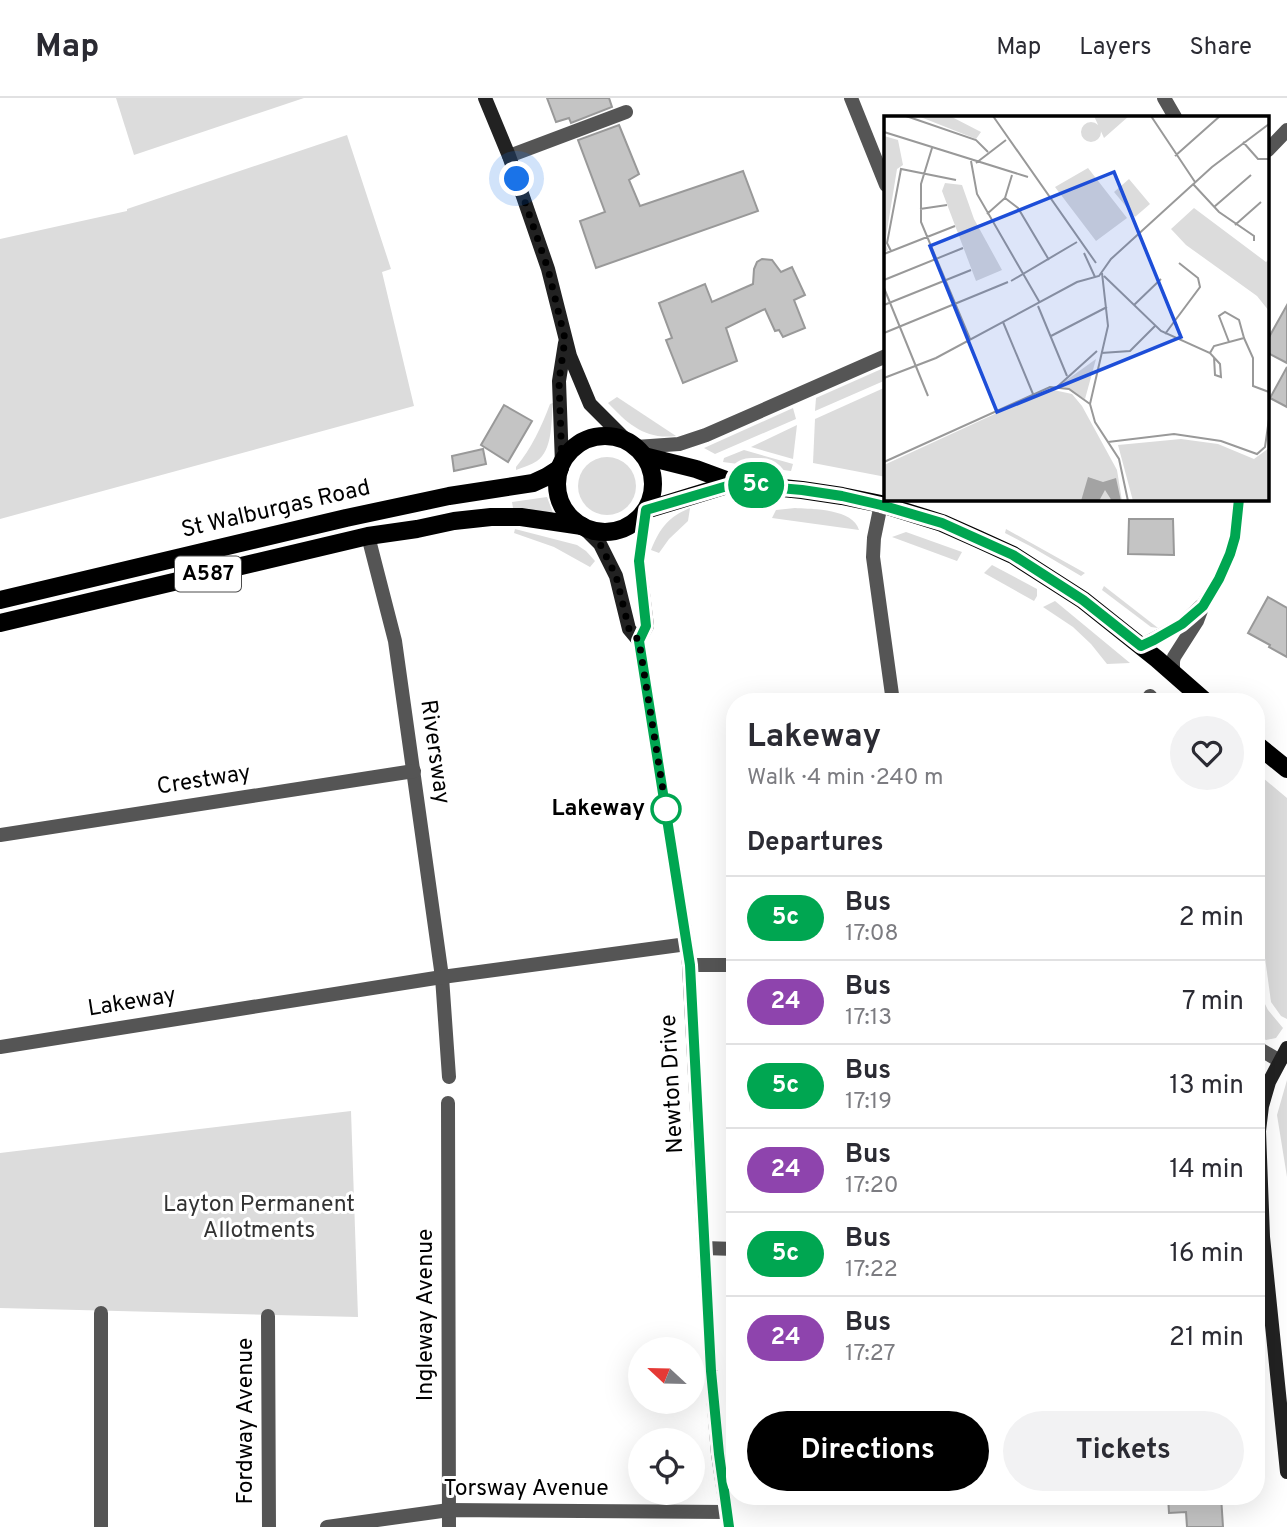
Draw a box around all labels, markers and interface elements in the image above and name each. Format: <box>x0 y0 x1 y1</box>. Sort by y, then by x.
text: Map <box>35 27 99 69</box>
text: Map <box>996 33 1041 63</box>
text: Layers <box>1079 33 1151 63</box>
text: Share <box>1189 33 1252 63</box>
inset map <box>884 116 1270 500</box>
your location <box>499 161 534 196</box>
line badge: 5c <box>724 462 788 508</box>
text: 5c <box>742 470 770 500</box>
street label: St Walburgas Road <box>179 474 373 546</box>
road number: A587 <box>175 556 241 592</box>
street label: Riversway <box>412 698 456 806</box>
button: heart <box>1170 716 1244 790</box>
text: Lakeway <box>747 717 881 759</box>
street label: Crestway <box>155 759 253 803</box>
text: Walk · 4 min · 240 m <box>747 764 943 793</box>
marker: Lakeway <box>651 794 681 824</box>
place label: Lakeway <box>552 795 645 824</box>
text: Departures <box>747 827 884 860</box>
text: Bus <box>845 887 891 920</box>
text: 2 min <box>1179 902 1244 935</box>
text: 5c <box>772 903 799 933</box>
text: 17:08 <box>845 920 899 949</box>
text: Bus <box>845 971 891 1004</box>
street label: Lakeway <box>86 982 178 1024</box>
text: 7 min <box>1182 986 1244 1019</box>
text: 24 <box>770 987 801 1017</box>
text: 17:13 <box>845 1004 892 1033</box>
street label: Newton Drive <box>655 1014 691 1154</box>
text: Bus <box>845 1055 891 1088</box>
text: 13 min <box>1169 1070 1244 1103</box>
text: 5c <box>772 1071 799 1101</box>
text: 17:19 <box>845 1088 892 1117</box>
text: Bus <box>845 1139 891 1172</box>
text: 14 min <box>1169 1154 1244 1187</box>
text: 24 <box>770 1155 801 1185</box>
text: 17:20 <box>845 1172 899 1201</box>
park label: Layton Permanent Allotments <box>163 1191 355 1246</box>
text: Bus <box>845 1223 891 1256</box>
street label: Ingleway Avenue <box>412 1229 441 1401</box>
text: 16 min <box>1169 1238 1244 1271</box>
text: 5c <box>772 1239 799 1269</box>
text: 17:22 <box>845 1256 898 1285</box>
text: Bus <box>845 1307 891 1340</box>
text: 21 min <box>1169 1322 1244 1355</box>
text: 24 <box>770 1323 801 1353</box>
north arrow <box>628 1337 705 1414</box>
map controls <box>628 1337 705 1505</box>
street label: Fordway Avenue <box>232 1338 261 1504</box>
text: 17:27 <box>845 1340 896 1369</box>
button: Directions <box>747 1411 989 1491</box>
button: Tickets <box>1003 1411 1244 1491</box>
button: locate <box>628 1428 705 1505</box>
street label: Torsway Avenue <box>443 1475 609 1504</box>

